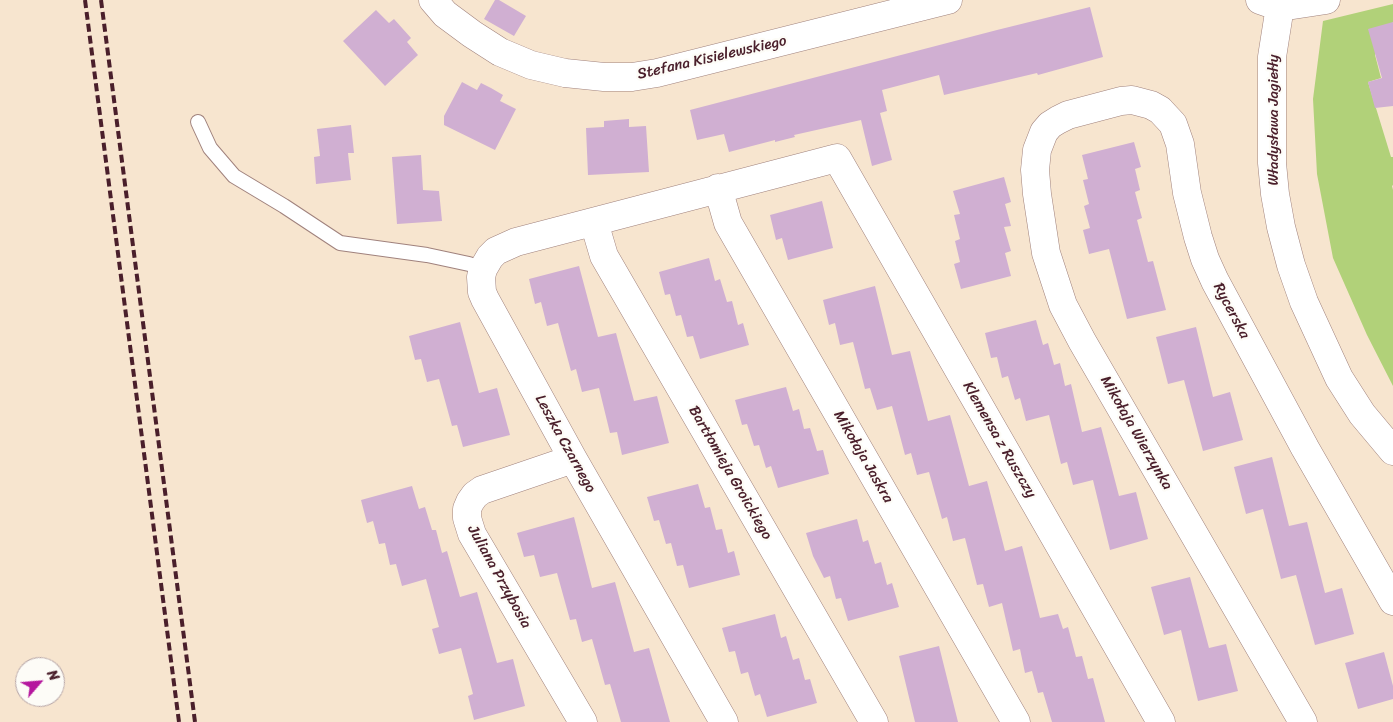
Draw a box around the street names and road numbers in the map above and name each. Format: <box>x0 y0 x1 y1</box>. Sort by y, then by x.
street label: Stefana Kisielewskiego <box>636 32 788 84</box>
street label: Władysława Jagiełły <box>1265 54 1283 186</box>
street label: Rycerska <box>1209 280 1253 342</box>
street label: Mikołaja Wierzynka <box>1096 373 1176 493</box>
street label: Klemensa z Ruszczy <box>958 379 1040 501</box>
street label: Leszka Czarnego <box>531 392 599 496</box>
street label: Bartłomieja Groickiego <box>684 403 776 543</box>
street label: Mikołaja Jaskra <box>829 408 897 506</box>
street label: Juliana Przybosia <box>463 522 535 632</box>

